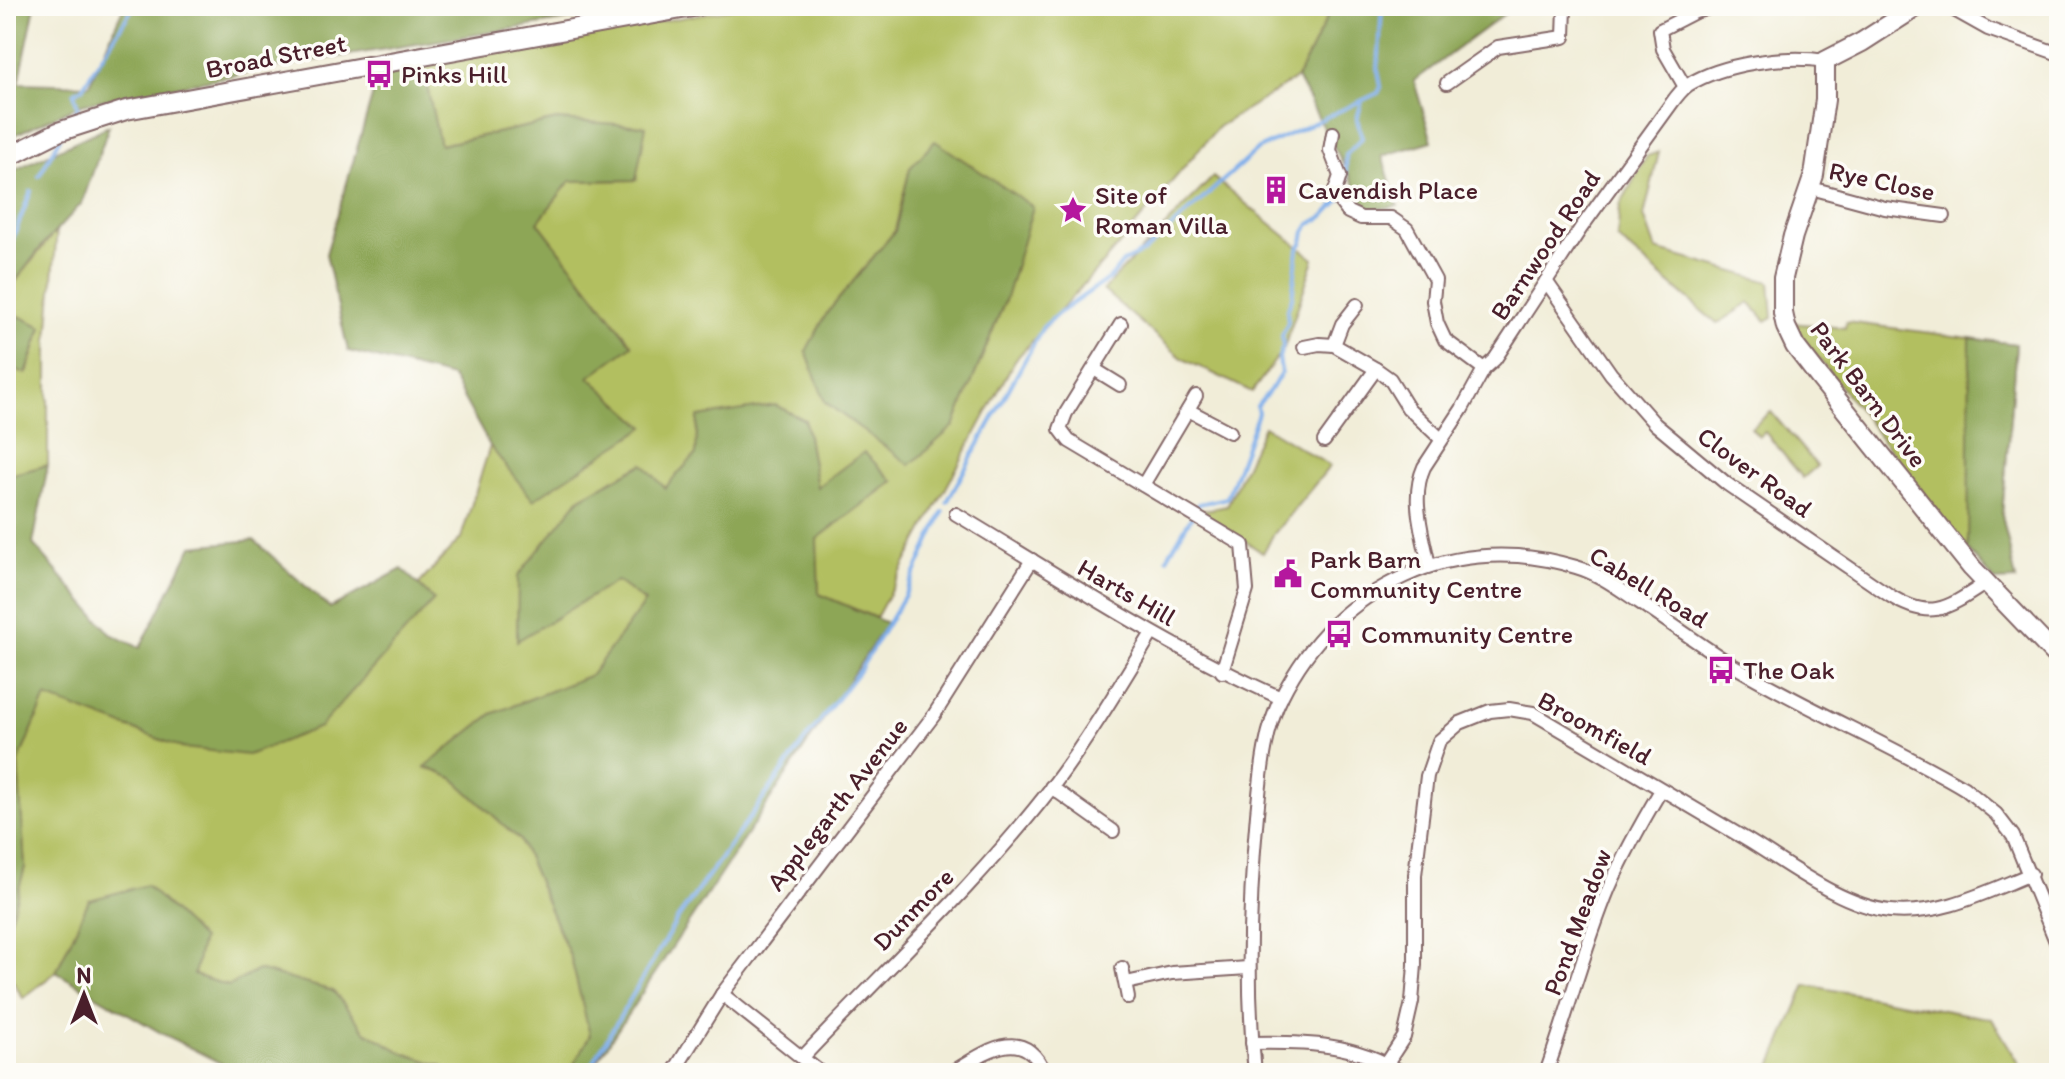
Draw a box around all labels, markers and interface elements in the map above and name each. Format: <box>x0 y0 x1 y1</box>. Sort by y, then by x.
street label: Broad Street <box>203 27 349 85</box>
place label: Pinks Hill <box>401 58 507 90</box>
bus stop icon: Pinks Hill <box>364 59 394 89</box>
street label: Rye Close <box>1826 154 1938 208</box>
street label: Barnwood Road <box>1483 164 1607 326</box>
place label: Cavendish Place <box>1298 174 1478 206</box>
building icon: Cavendish Place <box>1261 175 1291 205</box>
place label: Site of Roman Villa <box>1095 179 1229 241</box>
place icon: Site of Roman Villa <box>1058 195 1088 225</box>
street label: Park Barn Drive <box>1804 314 1934 474</box>
street label: Clover Road <box>1691 419 1819 525</box>
street label: Cabell Road <box>1584 539 1715 635</box>
place label: Park Barn Community Centre <box>1310 543 1522 605</box>
street label: Harts Hill <box>1072 551 1182 633</box>
public building icon: Park Barn Community Centre <box>1273 559 1303 589</box>
place label: Community Centre <box>1361 618 1573 650</box>
bus stop icon: Community Centre <box>1324 619 1354 649</box>
place label: The Oak <box>1743 654 1835 686</box>
bus stop icon: The Oak <box>1706 655 1736 685</box>
street label: Broomfield <box>1532 684 1658 773</box>
street label: Applegarth Avenue <box>759 711 915 897</box>
street label: Pond Meadow <box>1536 844 1618 1000</box>
street label: Dunmore <box>866 861 960 957</box>
north arrow <box>44 955 124 1035</box>
text: N <box>77 962 91 989</box>

